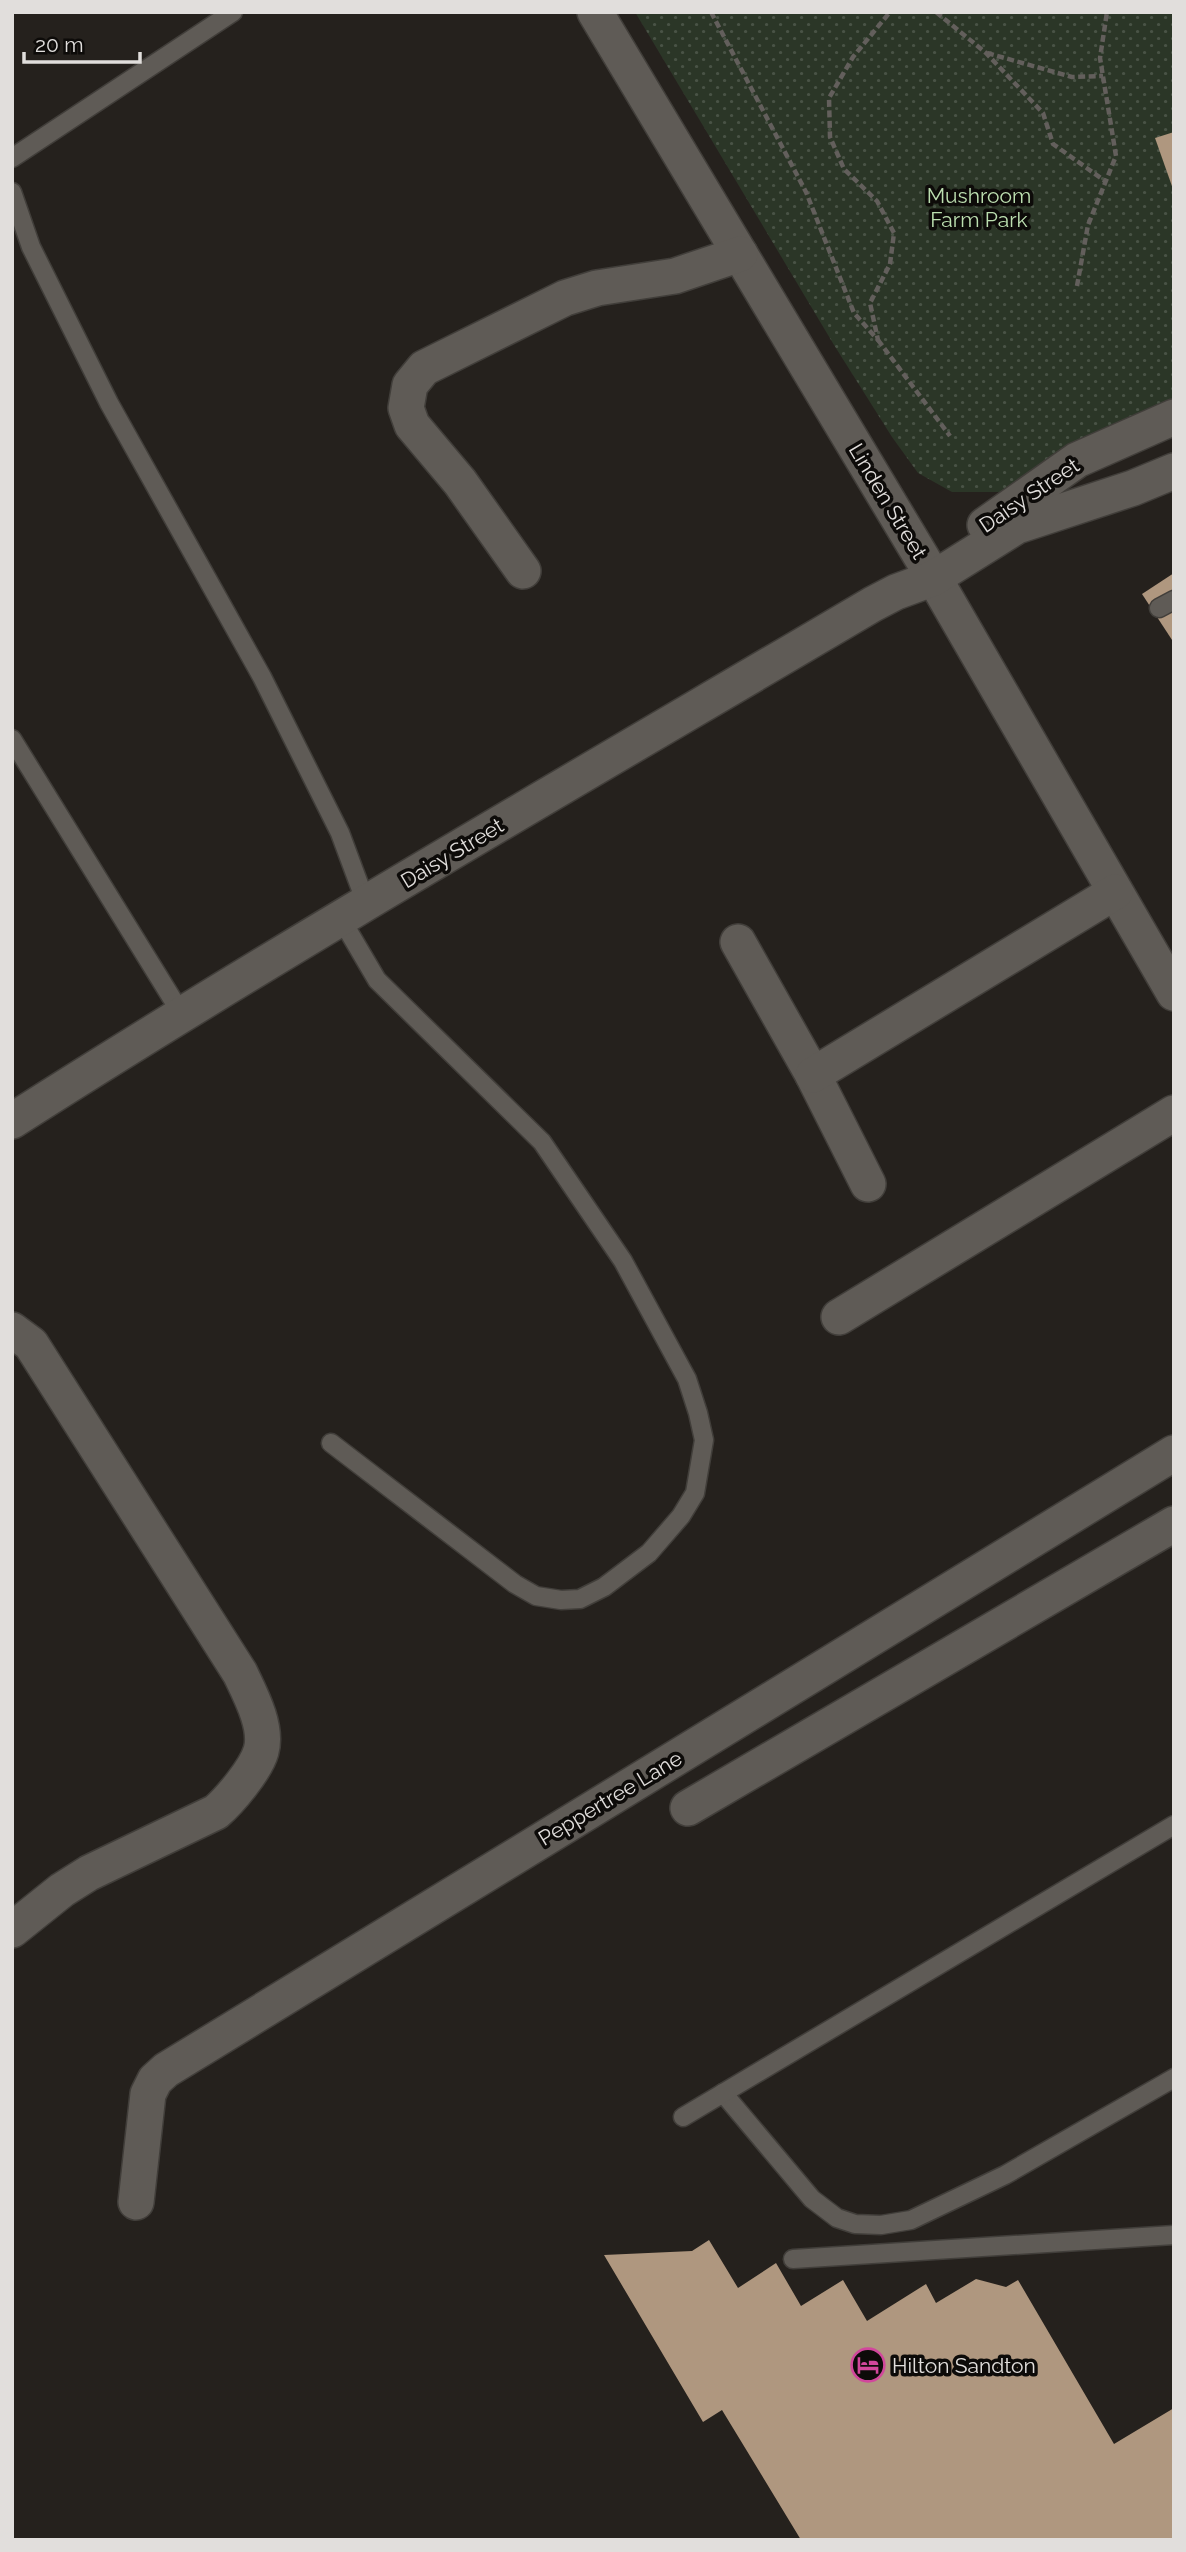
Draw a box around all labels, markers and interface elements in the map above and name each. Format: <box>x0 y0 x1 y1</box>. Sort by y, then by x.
scale bar <box>24 21 140 65</box>
text: 20 m <box>35 32 83 57</box>
park label: Mushroom Farm Park <box>927 183 1031 232</box>
street label: Linden Street <box>844 439 932 563</box>
street label: Daisy Street <box>974 452 1084 538</box>
street label: Daisy Street <box>396 813 508 893</box>
street label: Peppertree Lane <box>534 1745 686 1851</box>
hotel icon: Hilton Sandton <box>849 2346 887 2384</box>
place label: Hilton Sandton <box>892 2353 1036 2378</box>

